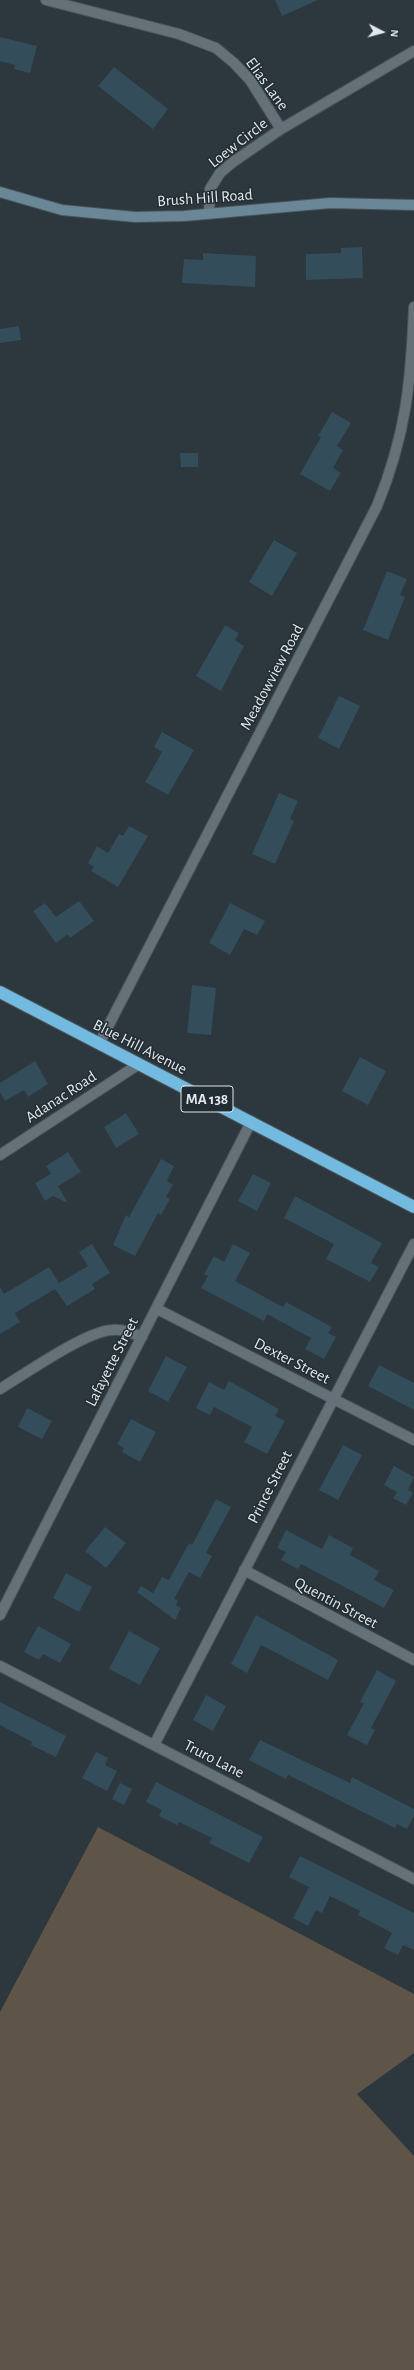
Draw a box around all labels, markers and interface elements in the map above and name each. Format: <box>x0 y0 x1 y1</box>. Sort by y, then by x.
north arrow <box>362 12 402 52</box>
text: N <box>389 29 400 38</box>
street label: Elias Lane <box>241 54 293 114</box>
street label: Loew Circle <box>205 114 271 172</box>
street label: Brush Hill Road <box>157 185 253 211</box>
street label: Meadowview Road <box>236 621 308 733</box>
street label: Blue Hill Avenue <box>90 1015 190 1079</box>
street label: Adanac Road <box>22 1067 100 1127</box>
road number: MA 138 <box>181 1086 233 1112</box>
street label: Lafayette Street <box>81 1314 143 1410</box>
street label: Dexter Street <box>251 1334 333 1388</box>
street label: Prince Street <box>243 1447 297 1527</box>
street label: Quentin Street <box>291 1573 381 1633</box>
street label: Truro Lane <box>181 1736 247 1782</box>

